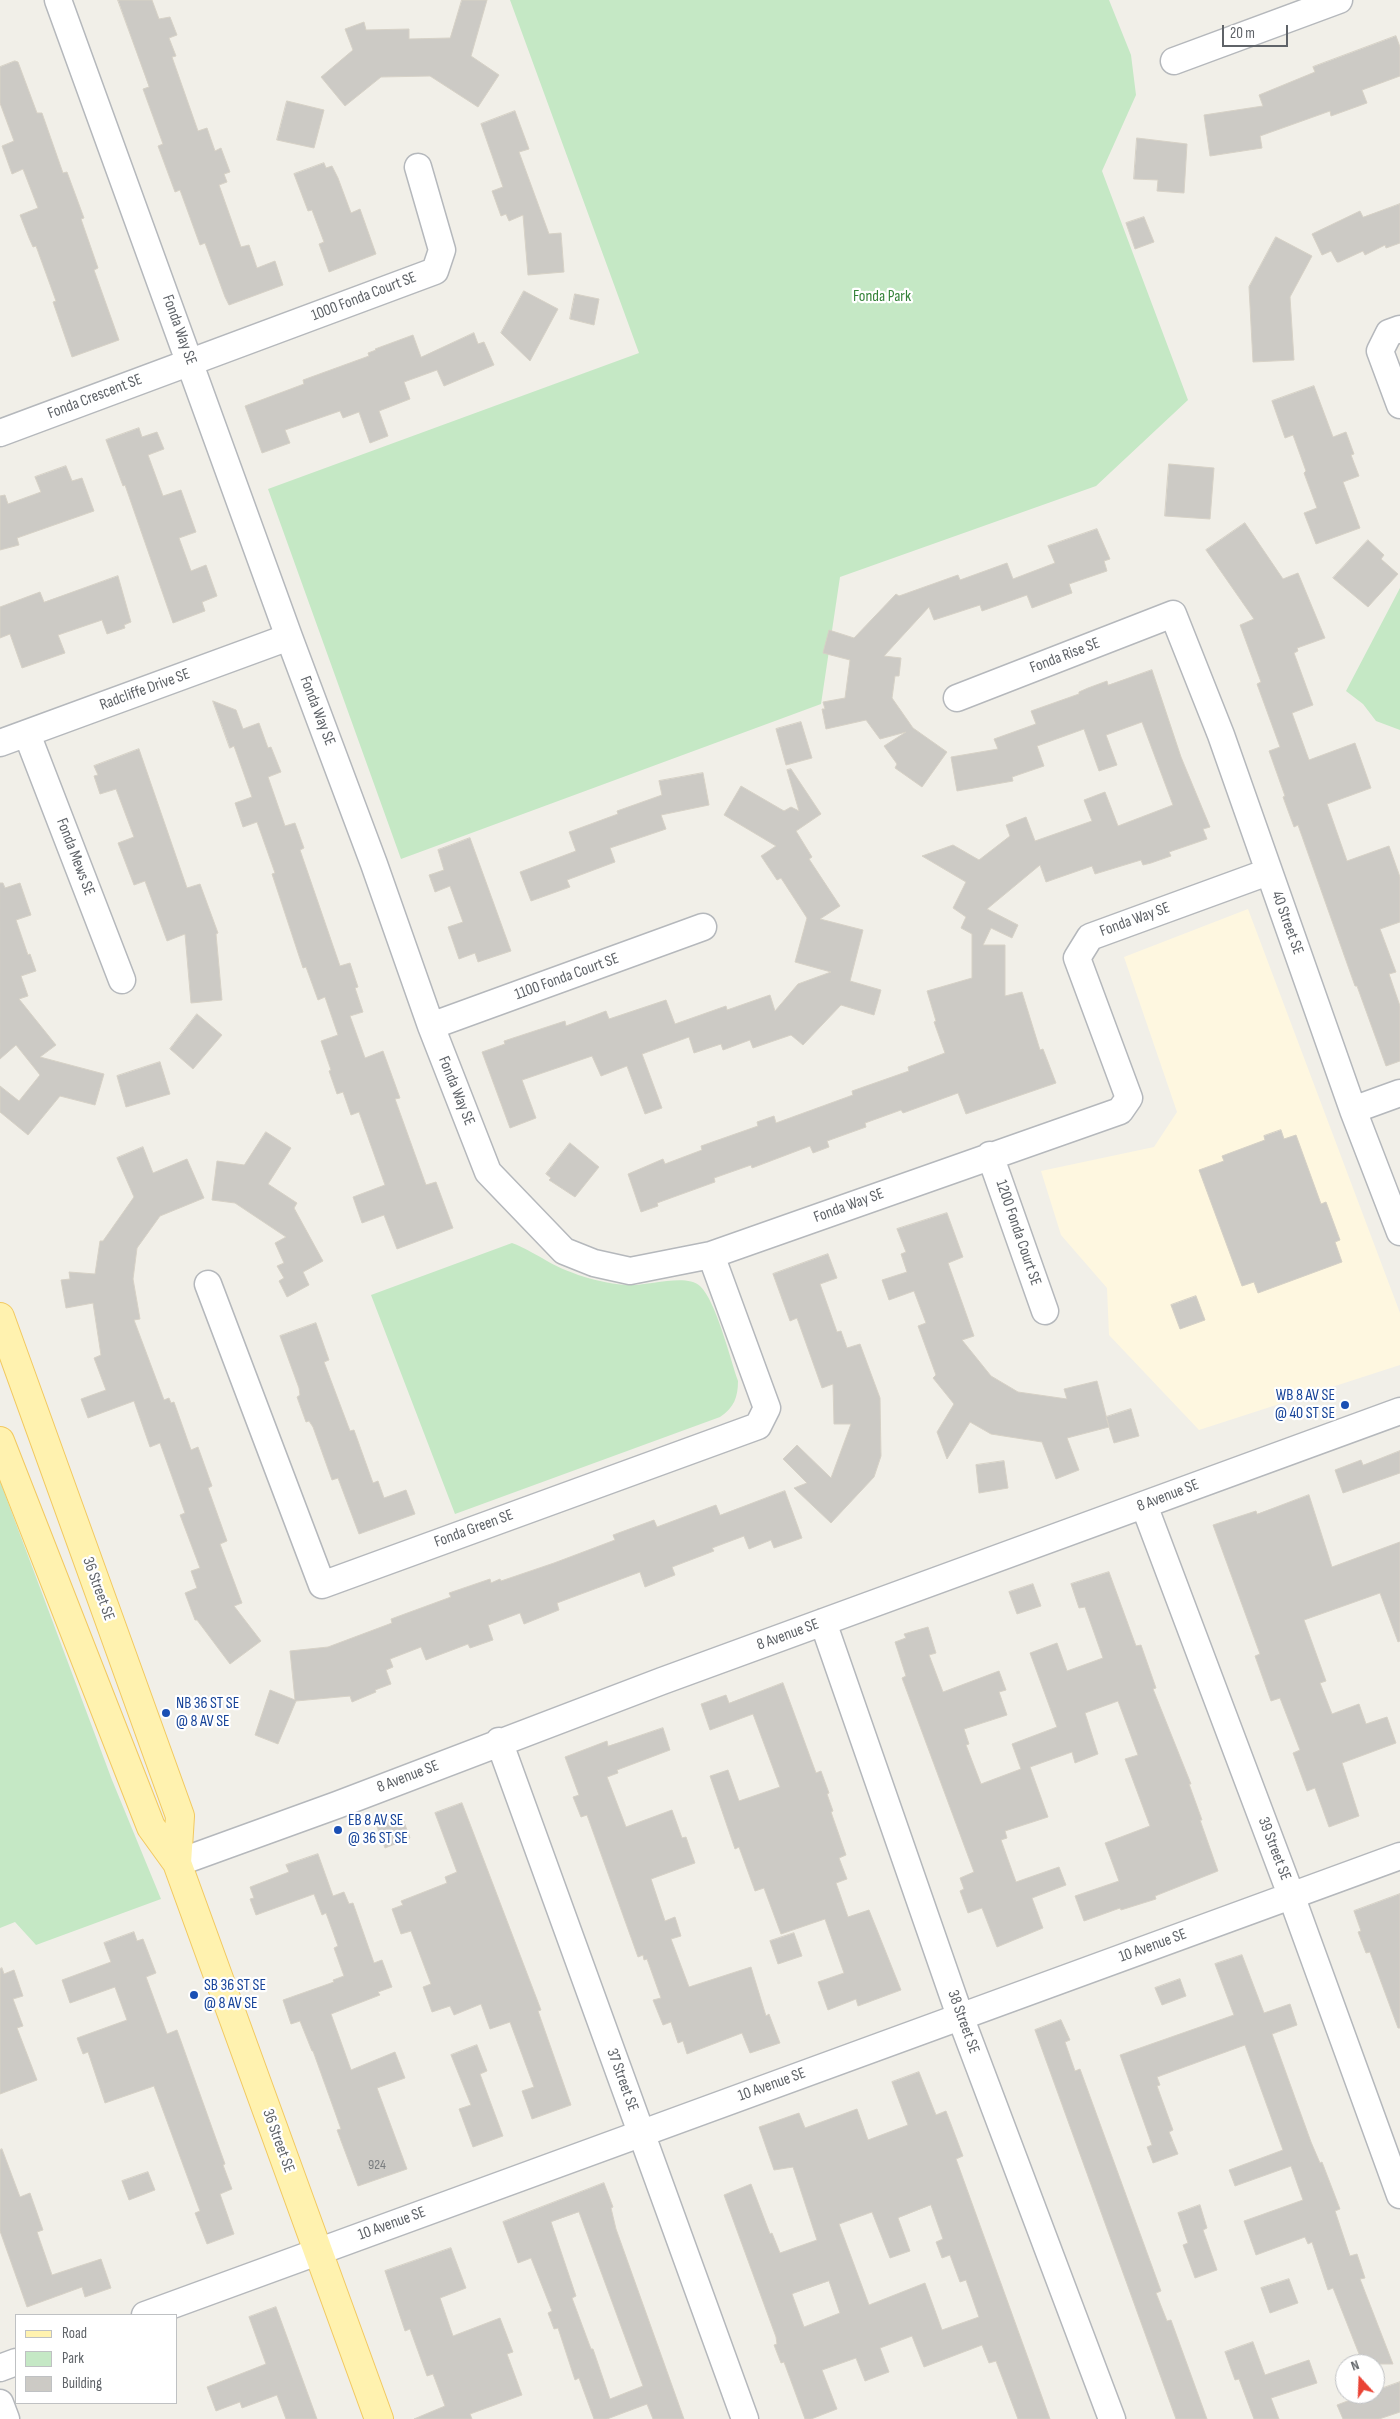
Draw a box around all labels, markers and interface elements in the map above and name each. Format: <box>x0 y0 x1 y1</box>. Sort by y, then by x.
scale bar <box>1225 15 1291 47</box>
text: 20 m <box>1230 24 1255 43</box>
street label: 1000 Fonda Court SE <box>309 268 419 326</box>
park label: Fonda Park <box>853 287 911 307</box>
street label: Fonda Way SE <box>158 292 200 368</box>
street label: Fonda Crescent SE <box>45 370 145 424</box>
street label: Fonda Rise SE <box>1027 634 1103 678</box>
street label: Radcliffe Drive SE <box>97 665 193 715</box>
street label: Fonda Way SE <box>295 674 339 748</box>
street label: Fonda Mews SE <box>51 816 99 898</box>
street label: 40 Street SE <box>1267 889 1307 957</box>
street label: Fonda Way SE <box>1097 899 1173 941</box>
street label: 1100 Fonda Court SE <box>512 949 622 1005</box>
street label: Fonda Way SE <box>433 1054 479 1128</box>
street label: 1200 Fonda Court SE <box>991 1178 1045 1288</box>
street label: Fonda Way SE <box>811 1185 887 1227</box>
place label: WB 8 AV SE @ 40 ST SE <box>1275 1386 1335 1424</box>
marker: WB 8 AV SE @ 40 ST SE <box>1339 1399 1351 1411</box>
street label: 8 Avenue SE <box>1134 1475 1202 1517</box>
street label: Fonda Green SE <box>432 1506 516 1552</box>
street label: 36 Street SE <box>78 1555 118 1623</box>
street label: 8 Avenue SE <box>754 1615 822 1655</box>
place label: NB 36 ST SE @ 8 AV SE <box>176 1694 239 1732</box>
marker: NB 36 ST SE @ 8 AV SE <box>160 1707 172 1719</box>
street label: 8 Avenue SE <box>374 1756 442 1798</box>
place label: EB 8 AV SE @ 36 ST SE <box>348 1811 408 1849</box>
street label: 39 Street SE <box>1253 1815 1295 1883</box>
marker: EB 8 AV SE @ 36 ST SE <box>332 1824 344 1836</box>
street label: 10 Avenue SE <box>1117 1925 1189 1967</box>
place label: SB 36 ST SE @ 8 AV SE <box>204 1976 266 2014</box>
street label: 38 Street SE <box>943 1988 983 2056</box>
marker: SB 36 ST SE @ 8 AV SE <box>188 1989 200 2001</box>
street label: 37 Street SE <box>602 2046 642 2114</box>
street label: 10 Avenue SE <box>736 2064 808 2106</box>
street label: 36 Street SE <box>258 2107 298 2175</box>
house number: 924 <box>368 2157 386 2173</box>
street label: 10 Avenue SE <box>356 2203 428 2245</box>
legend <box>15 2314 178 2404</box>
text: Road <box>62 2324 87 2343</box>
text: Park <box>62 2349 84 2368</box>
north arrow <box>1335 2354 1385 2404</box>
text: N <box>1349 2356 1361 2375</box>
text: Building <box>62 2374 102 2393</box>

